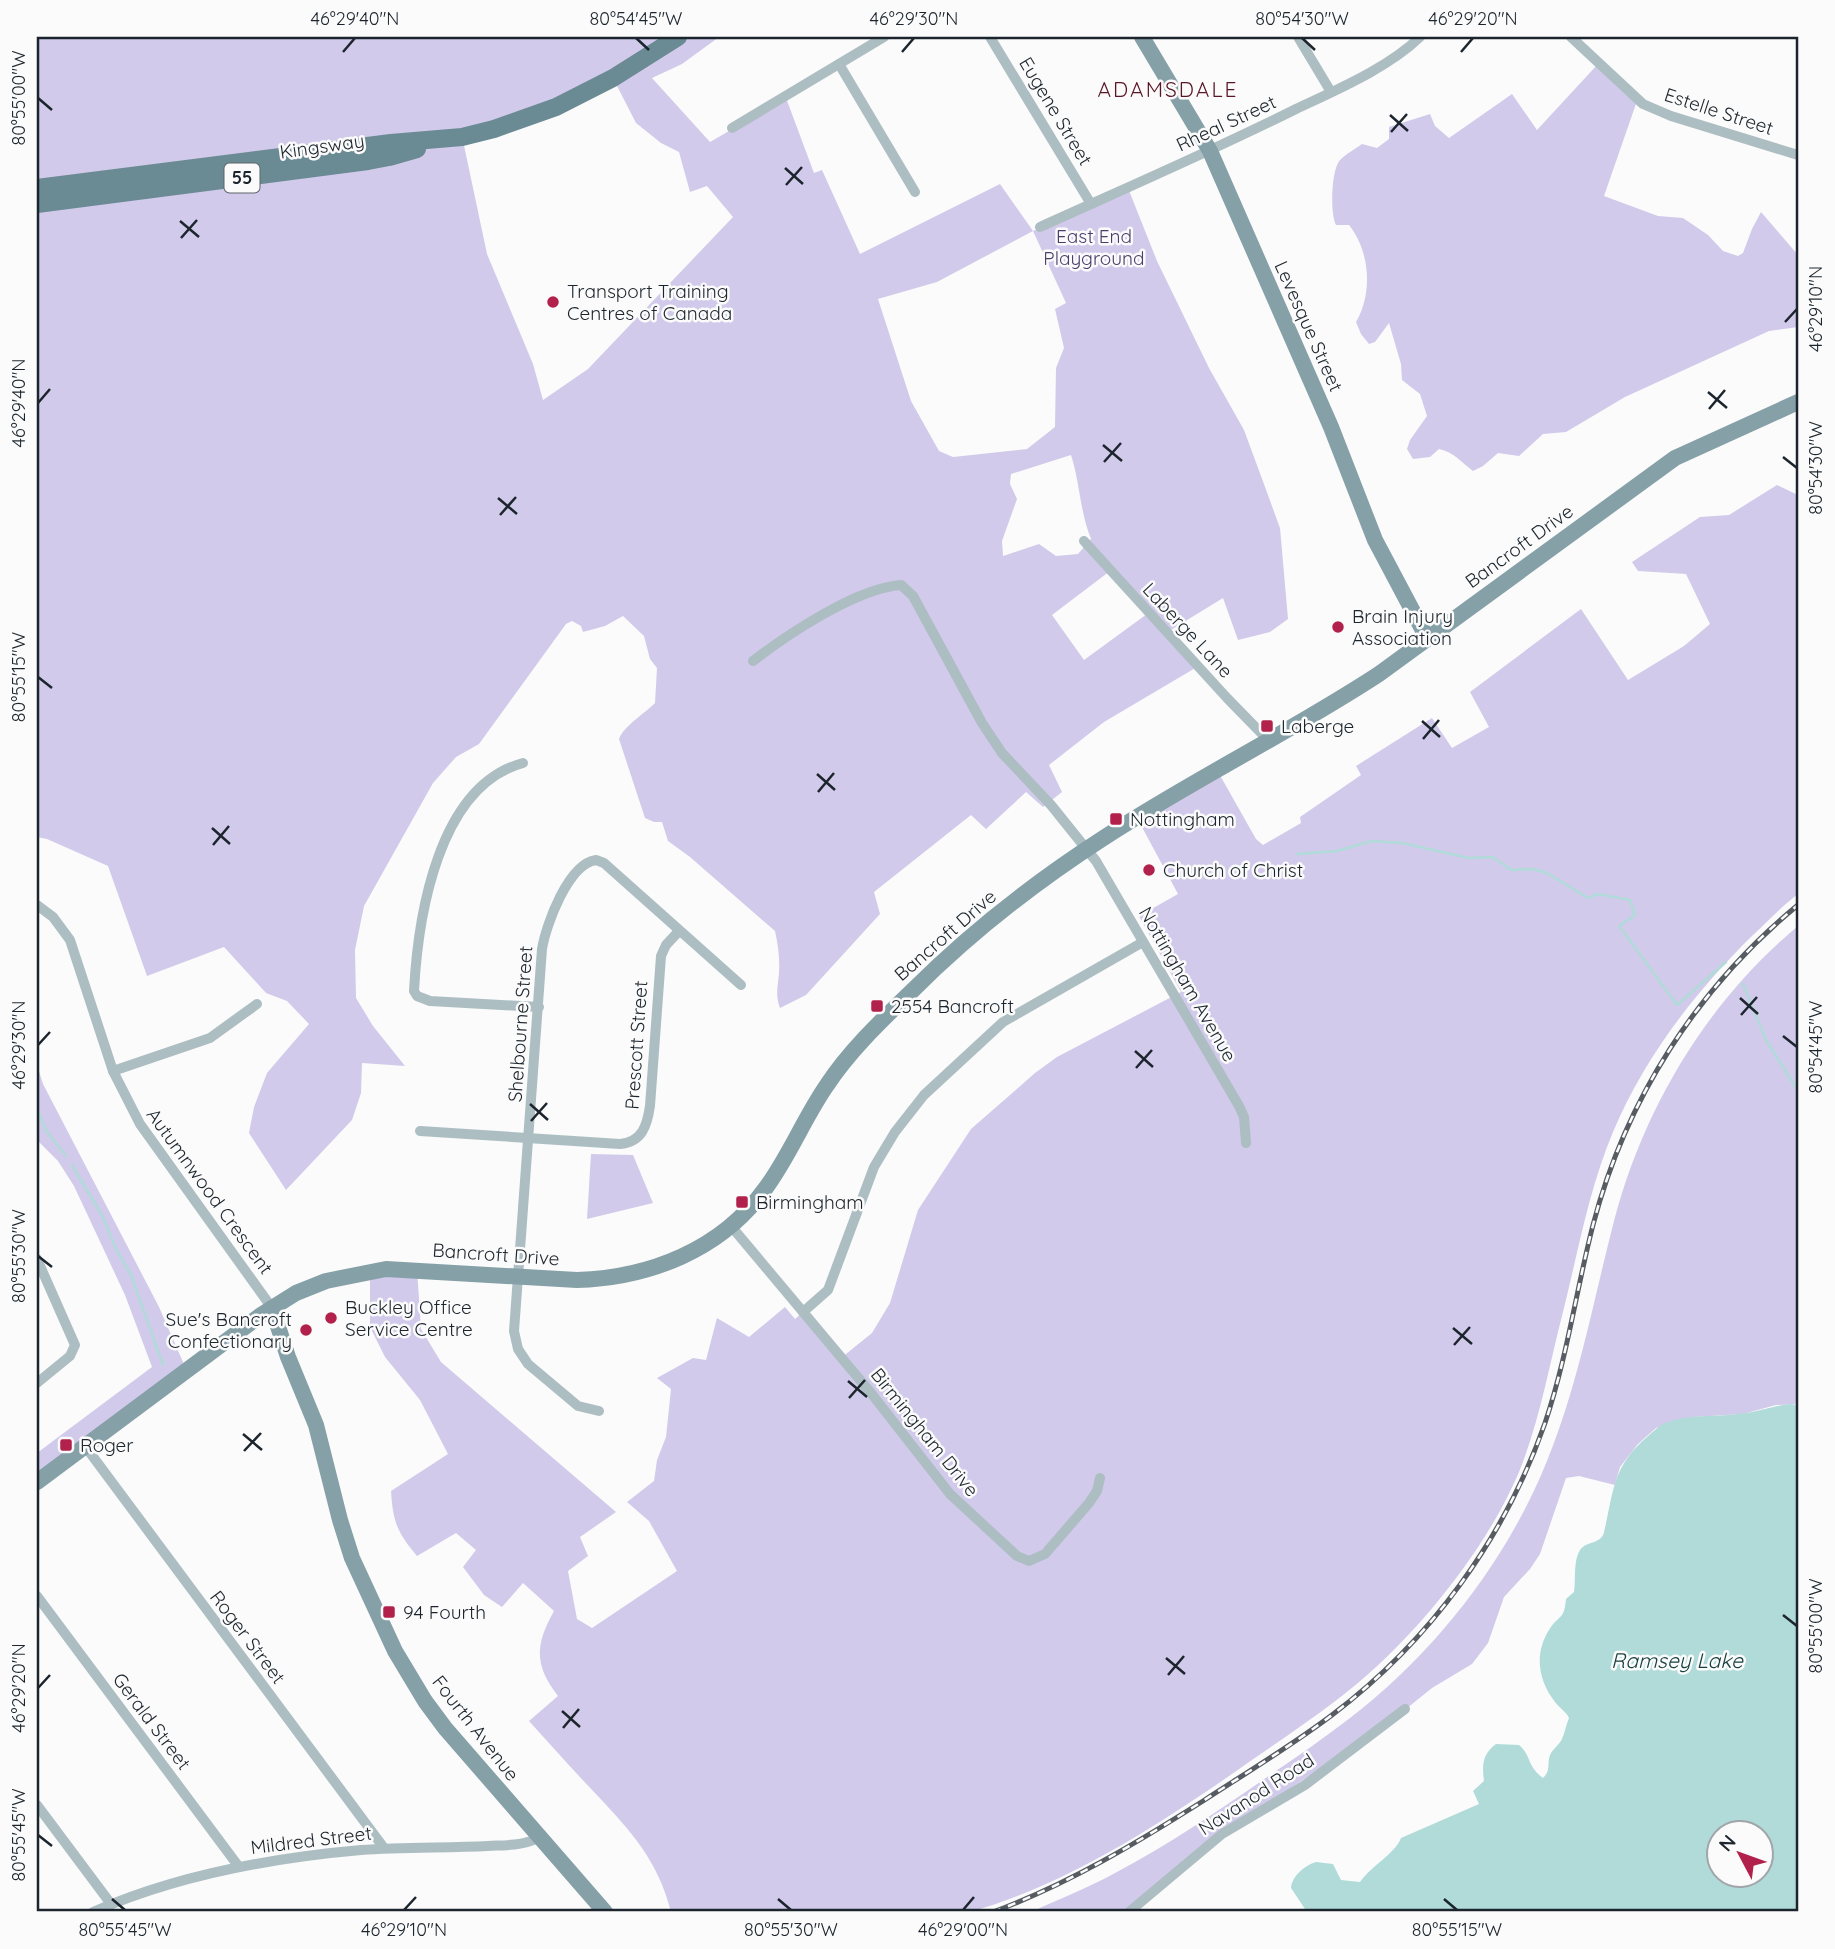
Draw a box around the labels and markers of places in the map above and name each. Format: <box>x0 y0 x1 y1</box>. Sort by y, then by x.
place label: Transport Training Centres of Canada <box>567 279 732 325</box>
marker: Transport Training Centres of Canada <box>545 294 561 310</box>
place label: Brain Injury Association <box>1352 604 1453 650</box>
marker: Brain Injury Association <box>1330 619 1346 635</box>
place label: Laberge <box>1281 714 1354 738</box>
marker: Laberge <box>1259 718 1275 734</box>
place label: Nottingham <box>1130 807 1235 831</box>
marker: Nottingham <box>1108 811 1124 827</box>
place label: Church of Christ <box>1163 858 1303 882</box>
marker: Church of Christ <box>1141 862 1157 878</box>
place label: 2554 Bancroft <box>891 994 1014 1018</box>
marker: 2554 Bancroft <box>869 998 885 1014</box>
place label: Birmingham <box>756 1190 864 1214</box>
marker: Birmingham <box>734 1194 750 1210</box>
place label: Buckley Office Service Centre <box>345 1295 473 1341</box>
place label: Sue's Bancroft Confectionary <box>166 1307 292 1353</box>
marker: Buckley Office Service Centre <box>323 1310 339 1326</box>
marker: Sue's Bancroft Confectionary <box>298 1322 314 1338</box>
place label: Roger <box>80 1433 134 1457</box>
marker: Roger <box>58 1437 74 1453</box>
place label: 94 Fourth <box>403 1600 486 1624</box>
marker: 94 Fourth <box>381 1604 397 1620</box>

